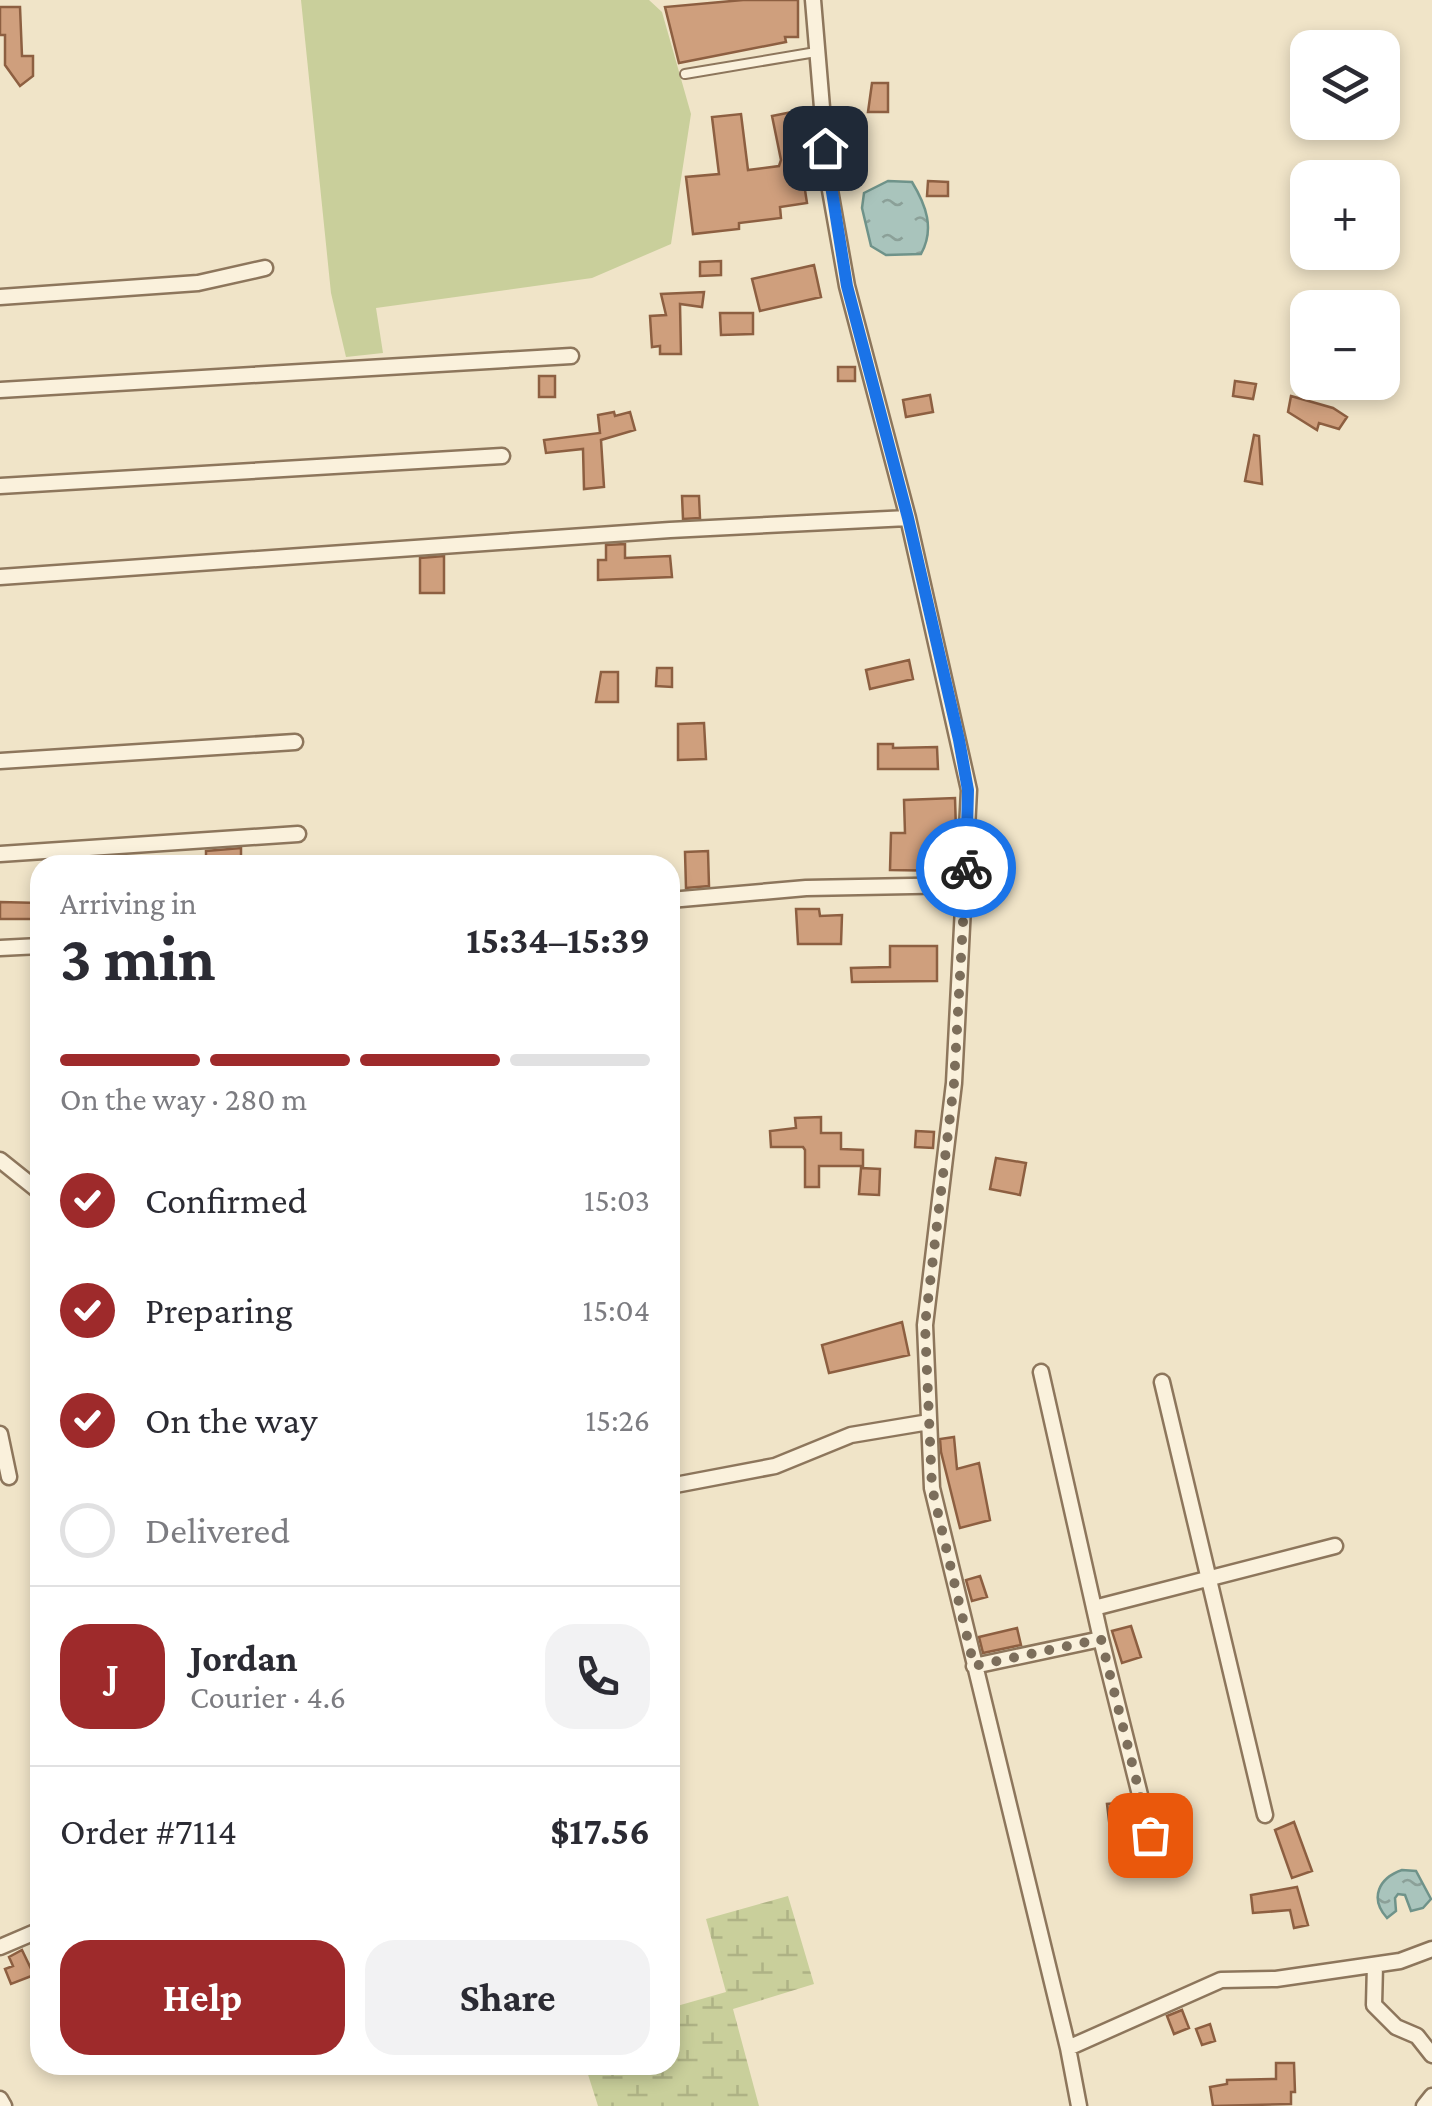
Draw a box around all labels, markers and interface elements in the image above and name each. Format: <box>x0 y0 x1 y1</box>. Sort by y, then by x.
map controls <box>1290 30 1400 400</box>
button: layers <box>1290 30 1400 140</box>
pin <box>783 106 868 191</box>
icon: home <box>798 121 853 176</box>
button: + <box>1290 160 1400 270</box>
button: − <box>1290 290 1400 400</box>
courier <box>916 818 1016 918</box>
icon: bike <box>939 841 994 896</box>
text: Arriving in <box>60 885 197 921</box>
text: 15:34–15:39 <box>466 919 650 961</box>
text: 3 min <box>60 922 215 994</box>
text: On the way · 280 m <box>60 1081 307 1117</box>
icon: check <box>60 1173 115 1228</box>
text: Confirmed <box>145 1179 308 1221</box>
text: 15:03 <box>584 1182 650 1218</box>
icon: check <box>60 1283 115 1338</box>
text: Preparing <box>145 1289 293 1331</box>
text: 15:04 <box>583 1292 650 1328</box>
icon: check <box>60 1393 115 1448</box>
text: On the way <box>145 1399 317 1441</box>
text: 15:26 <box>585 1402 650 1438</box>
text: Delivered <box>145 1509 290 1551</box>
button: phone <box>545 1624 650 1729</box>
text: Jordan <box>190 1637 298 1679</box>
text: J <box>106 1655 119 1697</box>
text: Courier · 4.6 <box>190 1679 346 1715</box>
pin <box>1108 1793 1193 1878</box>
icon: bag <box>1123 1808 1178 1863</box>
text: Order #7114 <box>60 1810 237 1852</box>
text: $17.56 <box>550 1810 650 1852</box>
button: Help <box>60 1940 345 2055</box>
button: Share <box>365 1940 650 2055</box>

